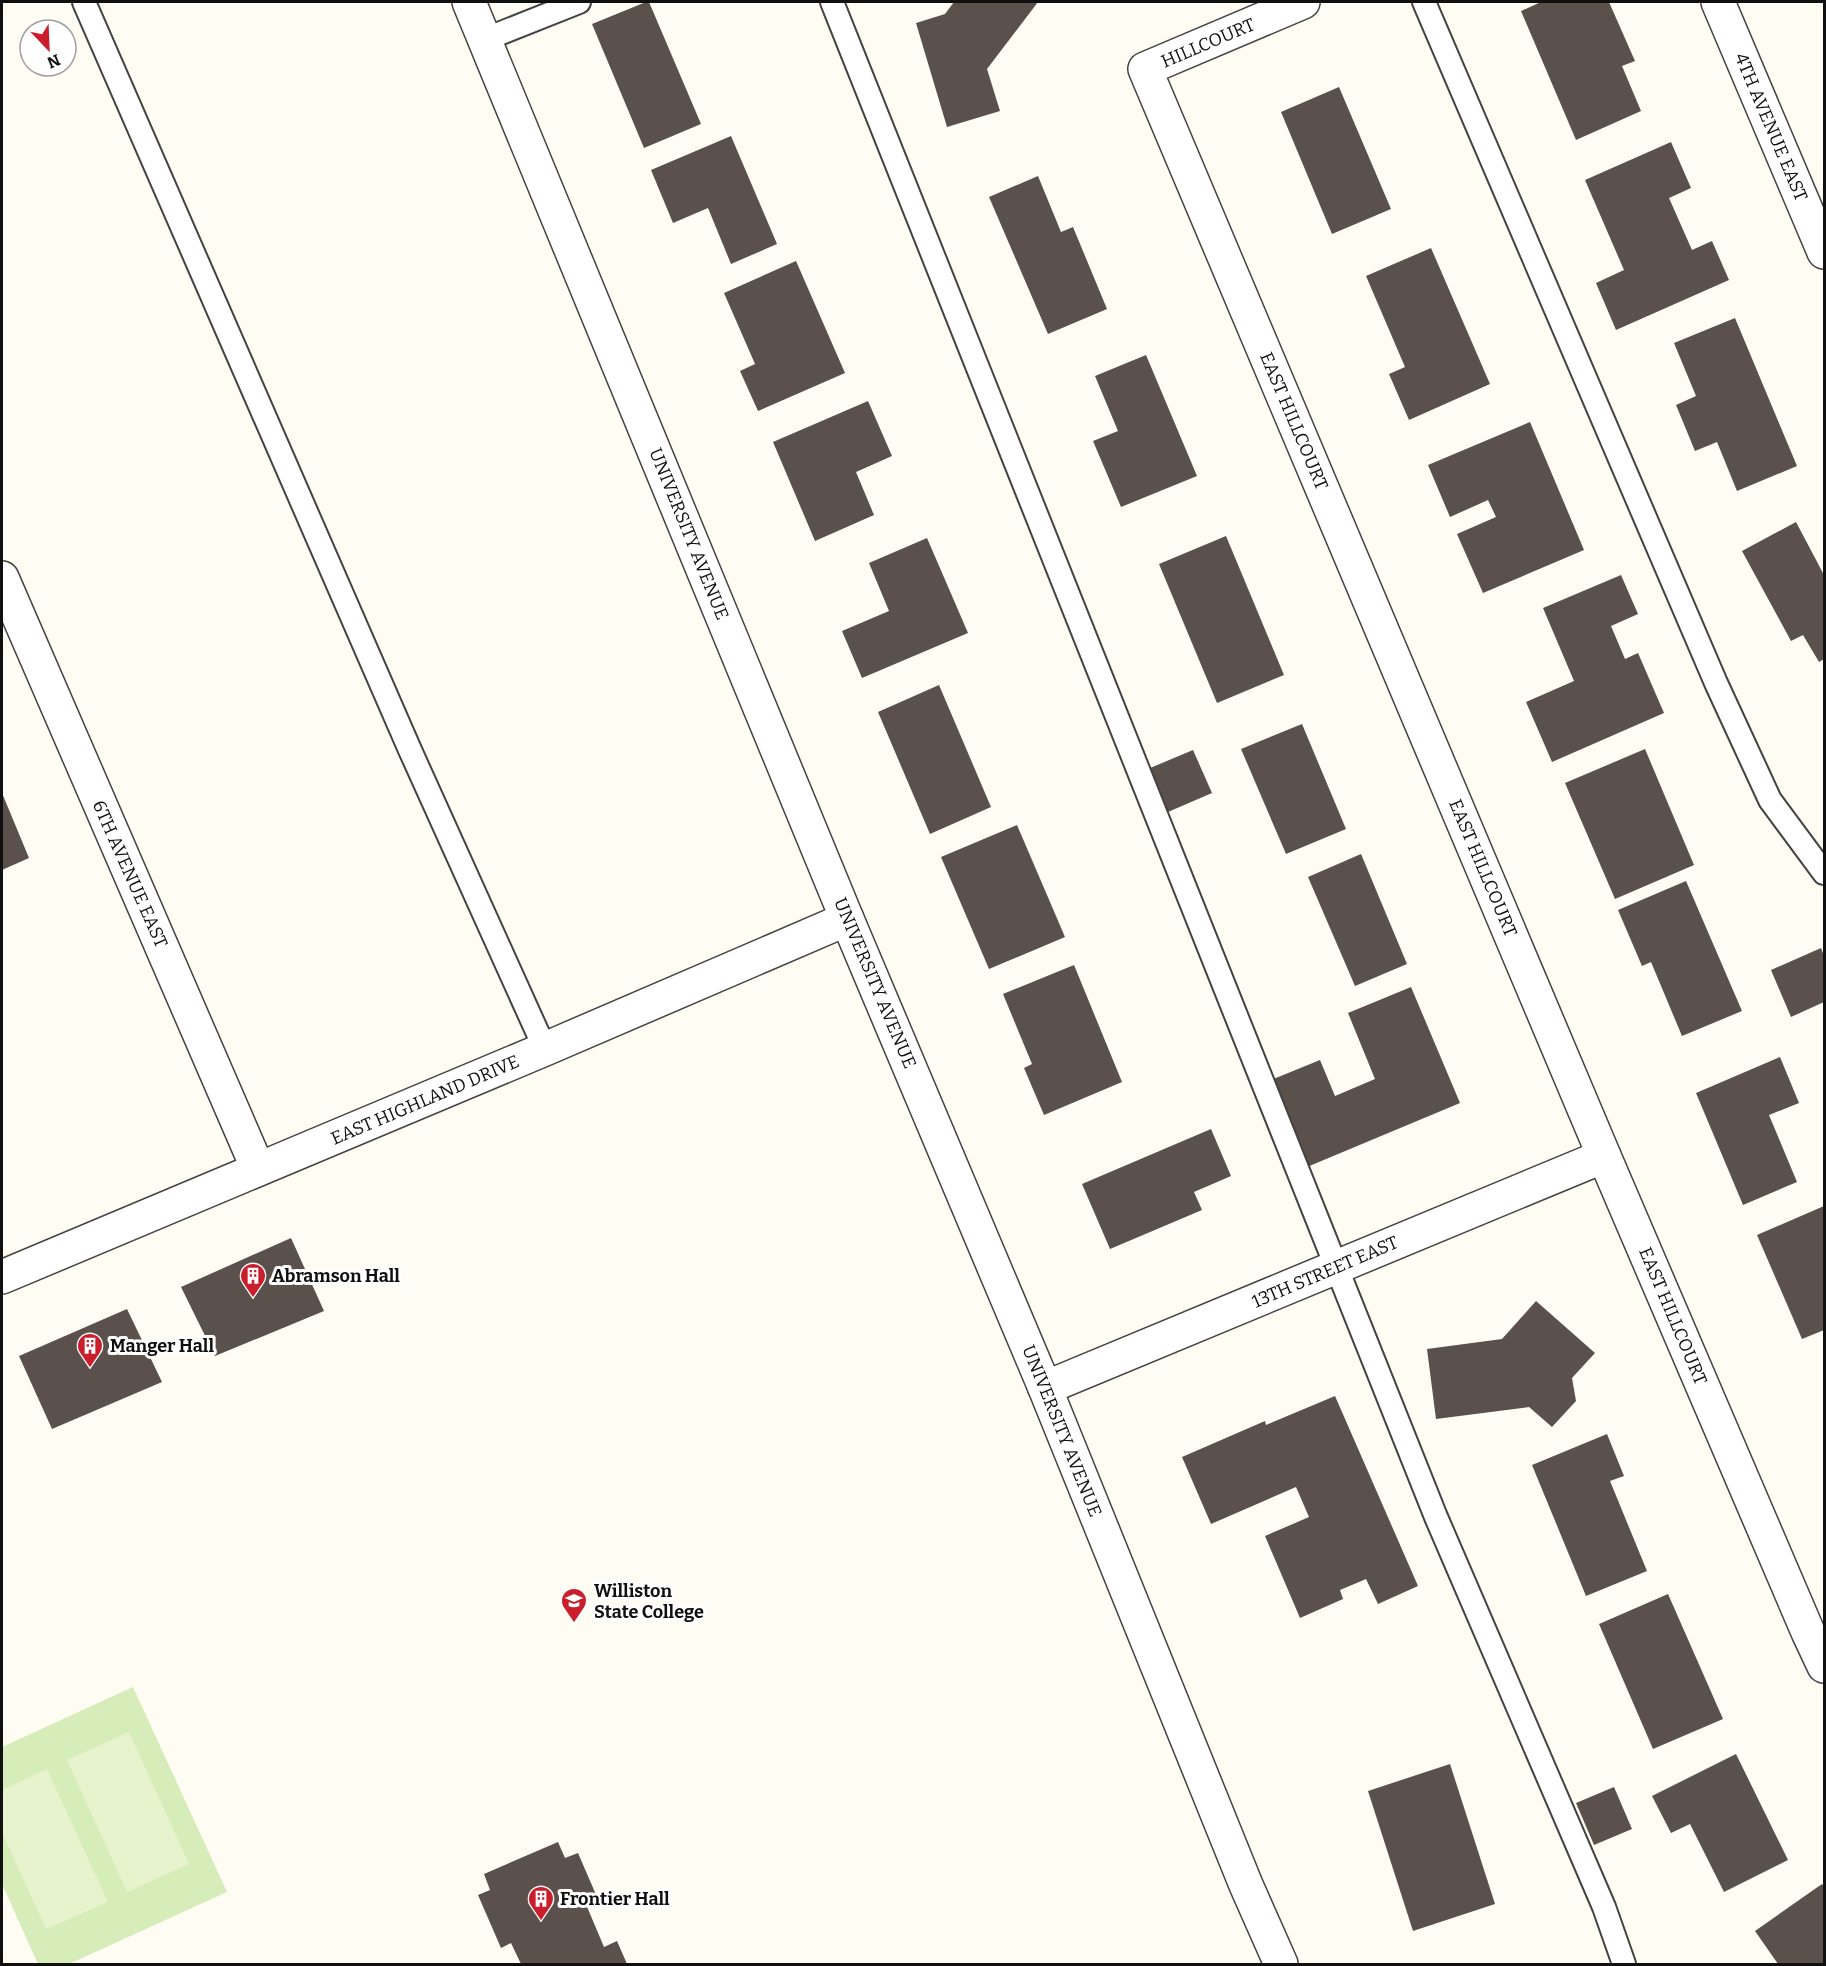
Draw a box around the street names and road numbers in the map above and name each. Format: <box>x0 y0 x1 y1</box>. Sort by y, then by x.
street label: HILLCOURT <box>1158 13 1259 73</box>
street label: 4TH AVENUE EAST <box>1730 49 1812 205</box>
street label: EAST HILLCOURT <box>1255 349 1333 493</box>
street label: UNIVERSITY AVENUE <box>644 445 734 623</box>
street label: EAST HILLCOURT <box>1444 796 1522 940</box>
street label: 6TH AVENUE EAST <box>88 797 173 952</box>
street label: UNIVERSITY AVENUE <box>829 894 921 1072</box>
street label: EAST HIGHLAND DRIVE <box>328 1050 522 1150</box>
street label: 13TH STREET EAST <box>1249 1231 1402 1313</box>
street label: EAST HILLCOURT <box>1634 1244 1712 1388</box>
street label: UNIVERSITY AVENUE <box>1017 1342 1107 1520</box>

